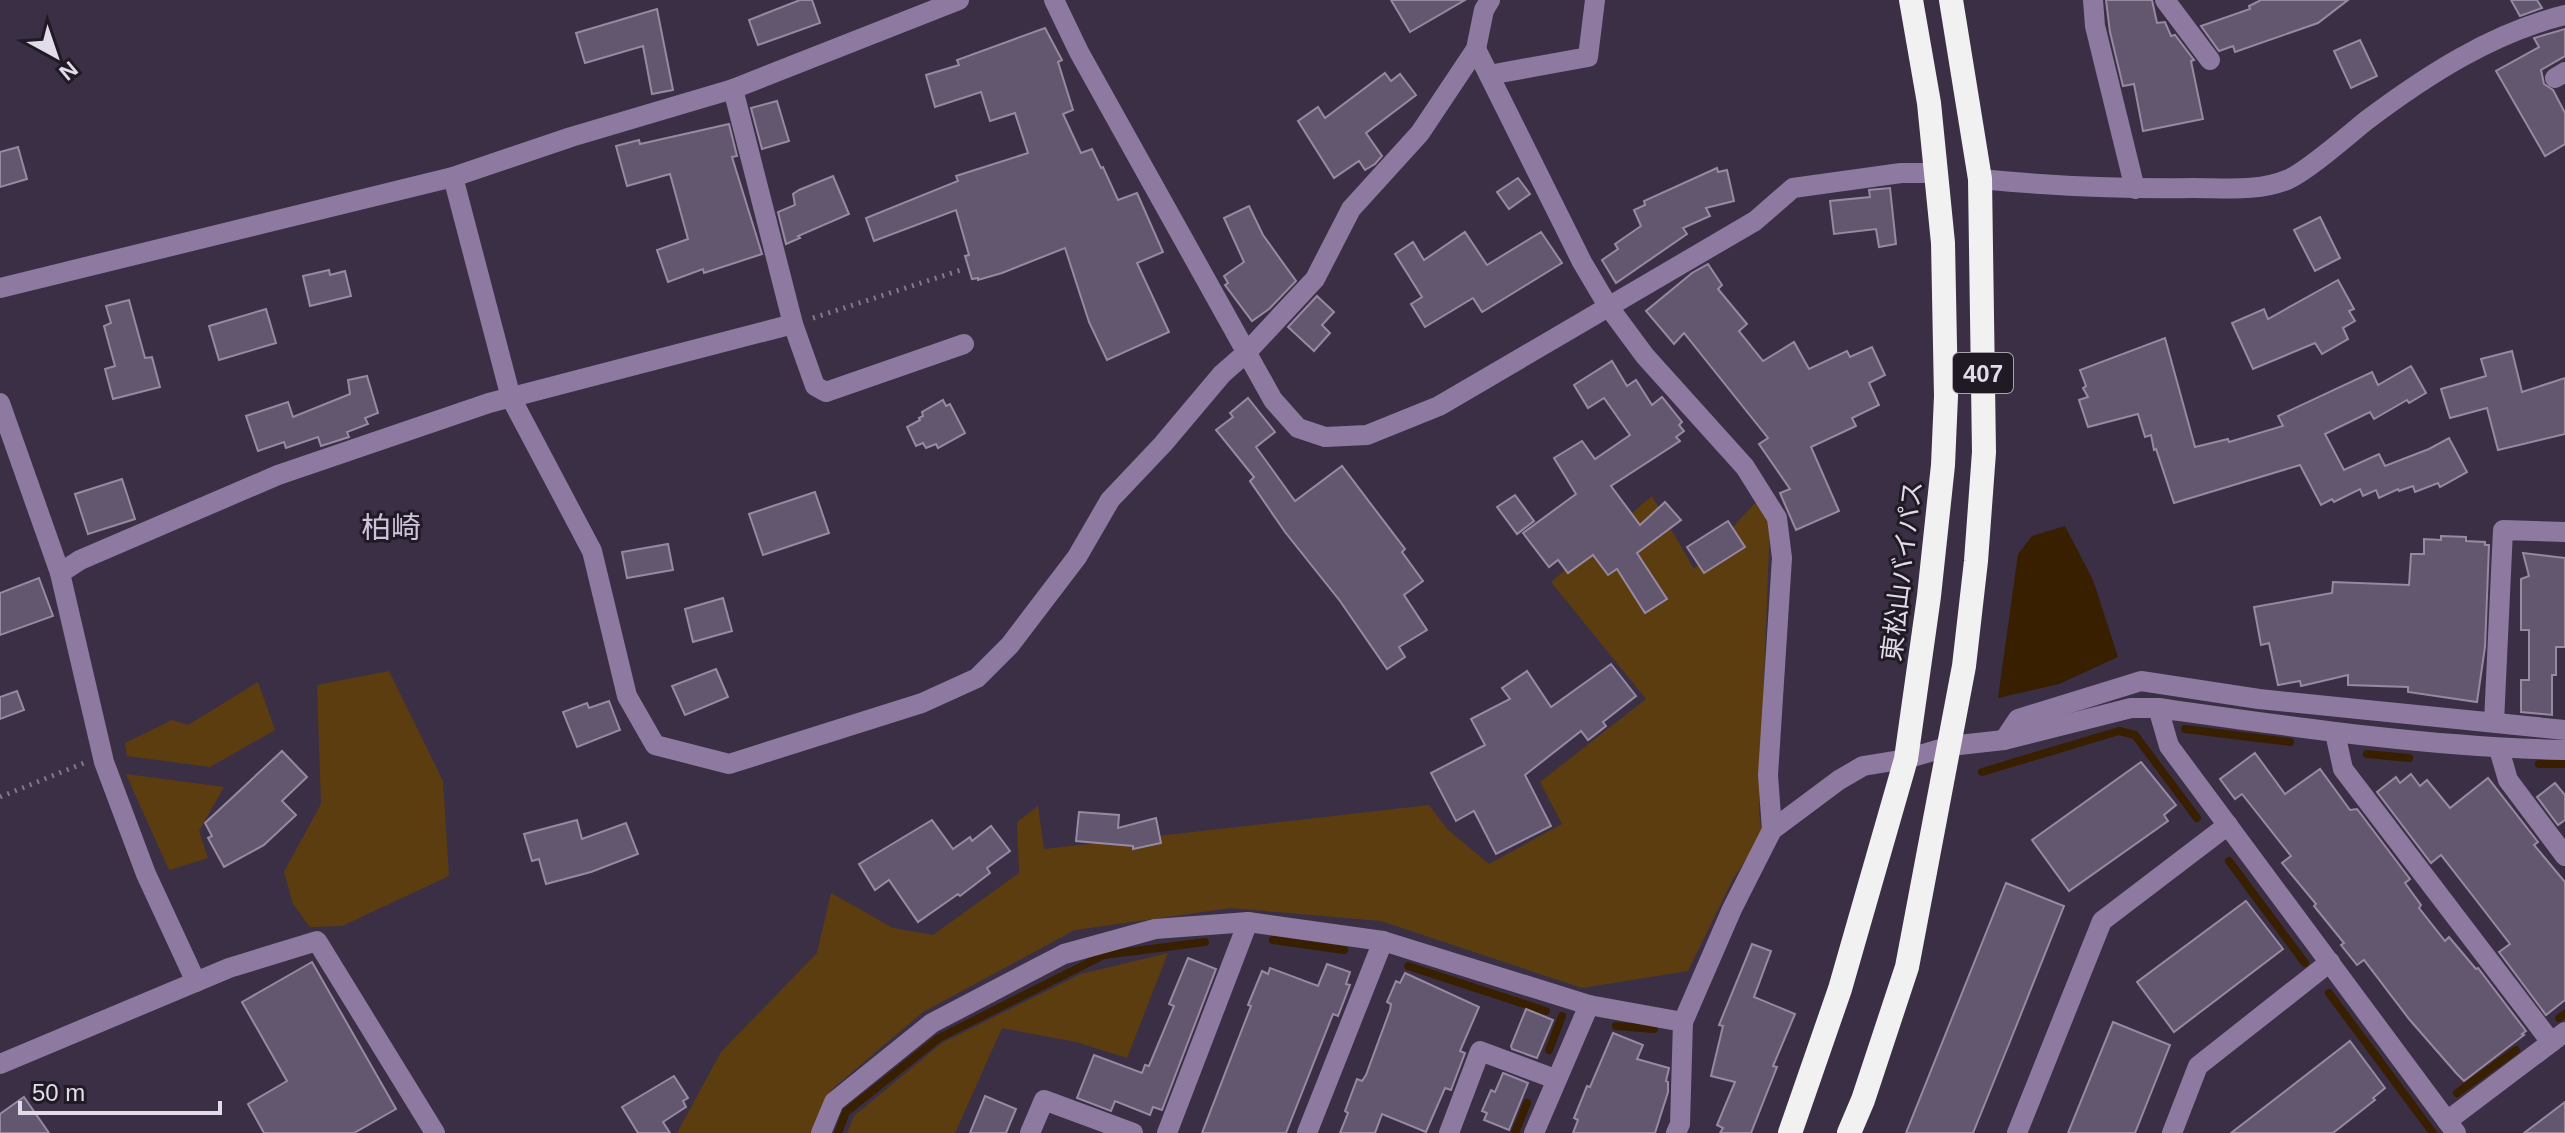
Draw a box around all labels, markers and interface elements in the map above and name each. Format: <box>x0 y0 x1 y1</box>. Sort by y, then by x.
north arrow <box>16 16 96 96</box>
text: N <box>54 56 83 86</box>
road number: 407 <box>1953 353 2013 393</box>
street label: 東松山バイパス <box>1876 479 1928 663</box>
district label: 柏崎 <box>361 511 421 544</box>
scale bar <box>20 1065 220 1115</box>
text: 50 m <box>32 1079 85 1106</box>

